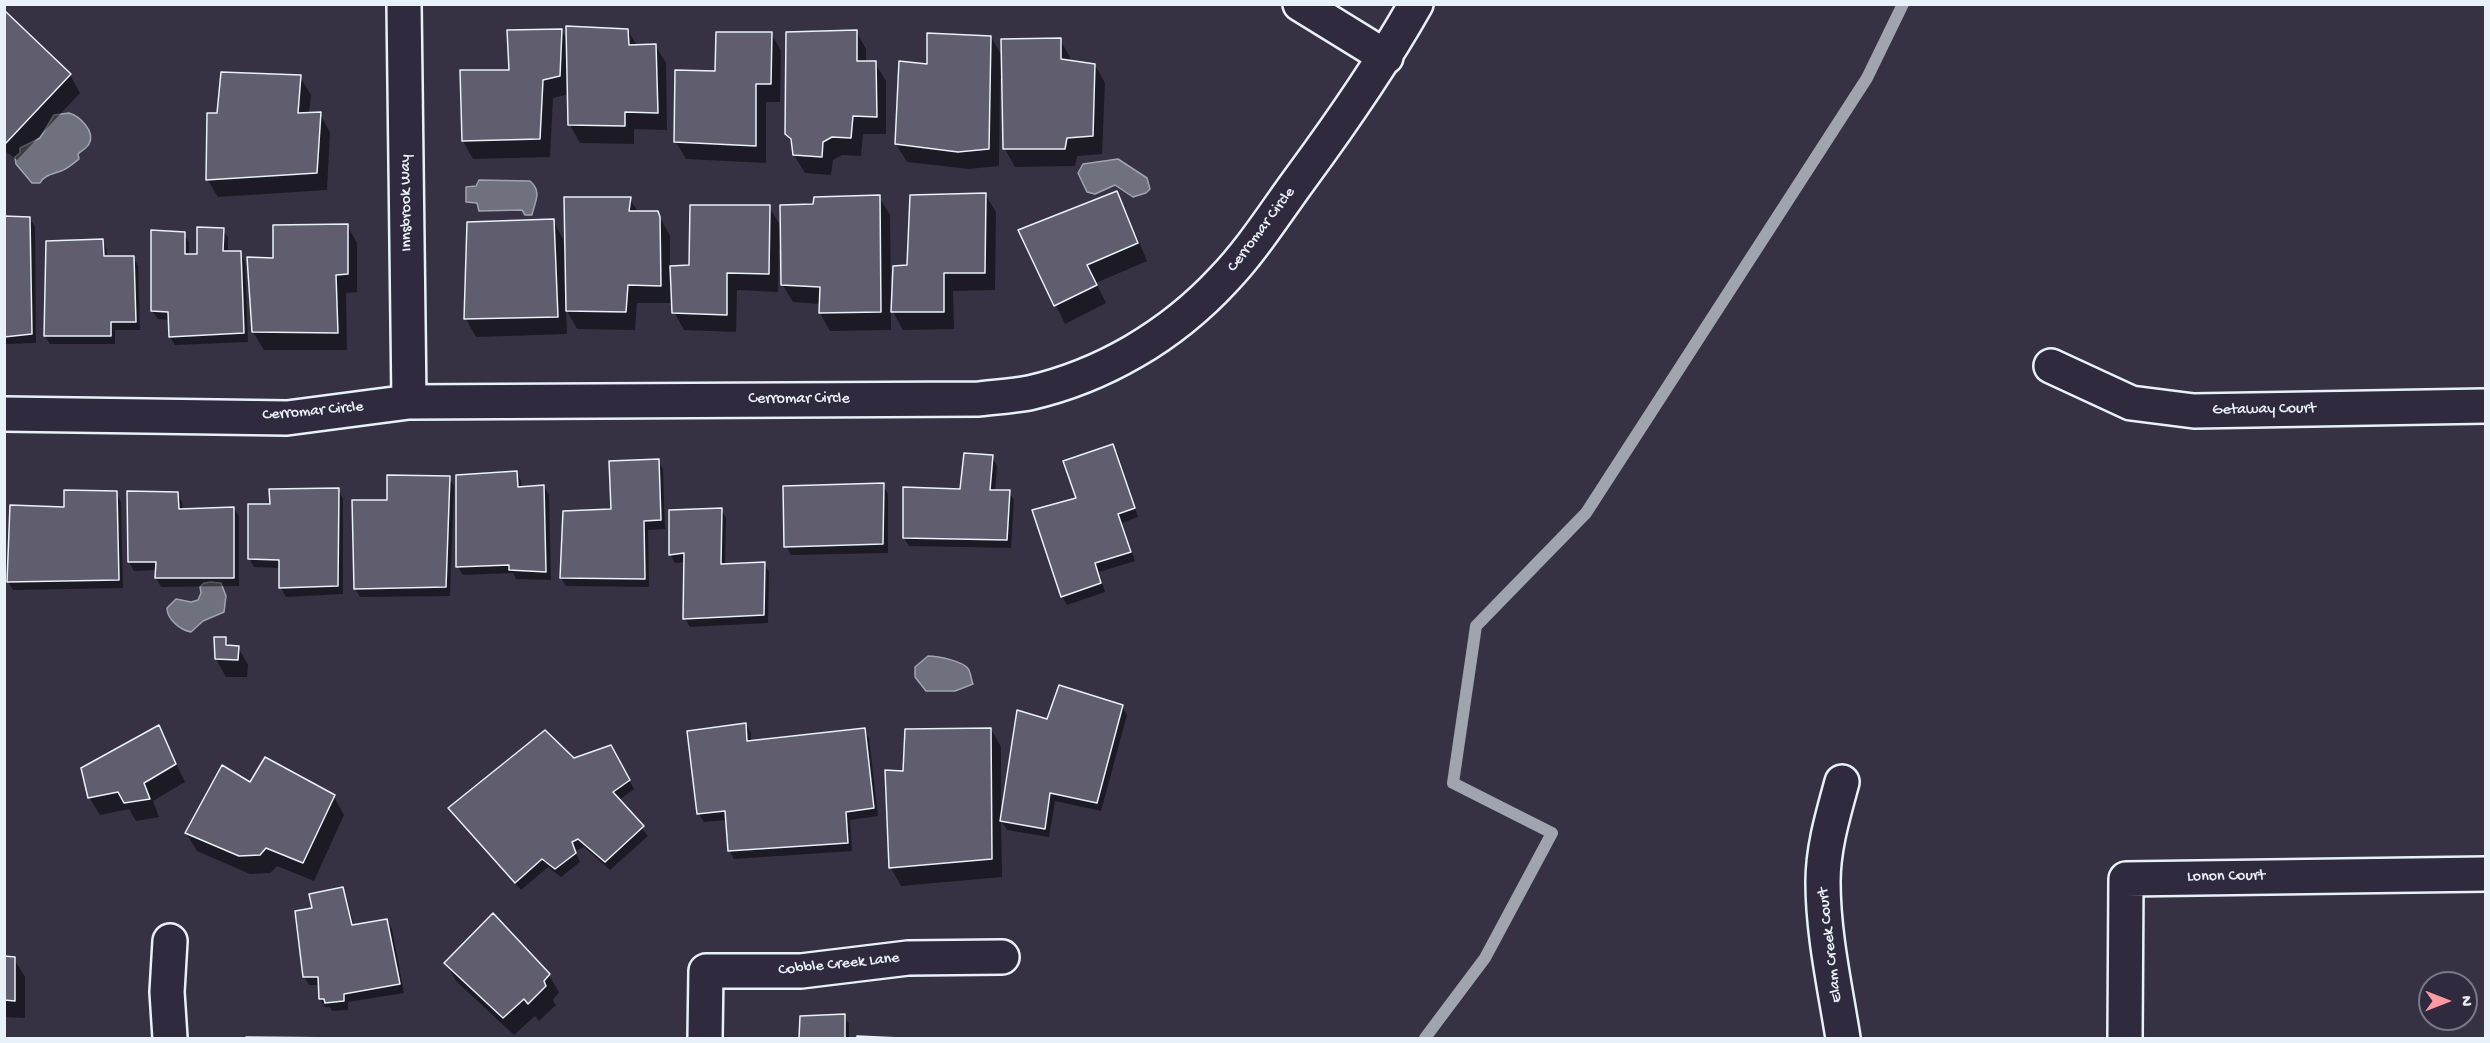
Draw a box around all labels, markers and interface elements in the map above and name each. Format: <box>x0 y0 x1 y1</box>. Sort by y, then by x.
street label: Innsbrook Way <box>397 154 417 252</box>
street label: Cerromar Circle <box>1224 184 1300 276</box>
street label: Cerromar Circle <box>748 390 850 410</box>
street label: Cerromar Circle <box>262 398 364 426</box>
street label: Getaway Court <box>2212 399 2316 421</box>
street label: Lonon Court <box>2187 867 2265 887</box>
street label: Elam Creek Court <box>1814 886 1848 1004</box>
street label: Cobble Creek Lane <box>777 949 901 981</box>
north arrow <box>2418 971 2478 1031</box>
text: N <box>2455 996 2474 1006</box>

